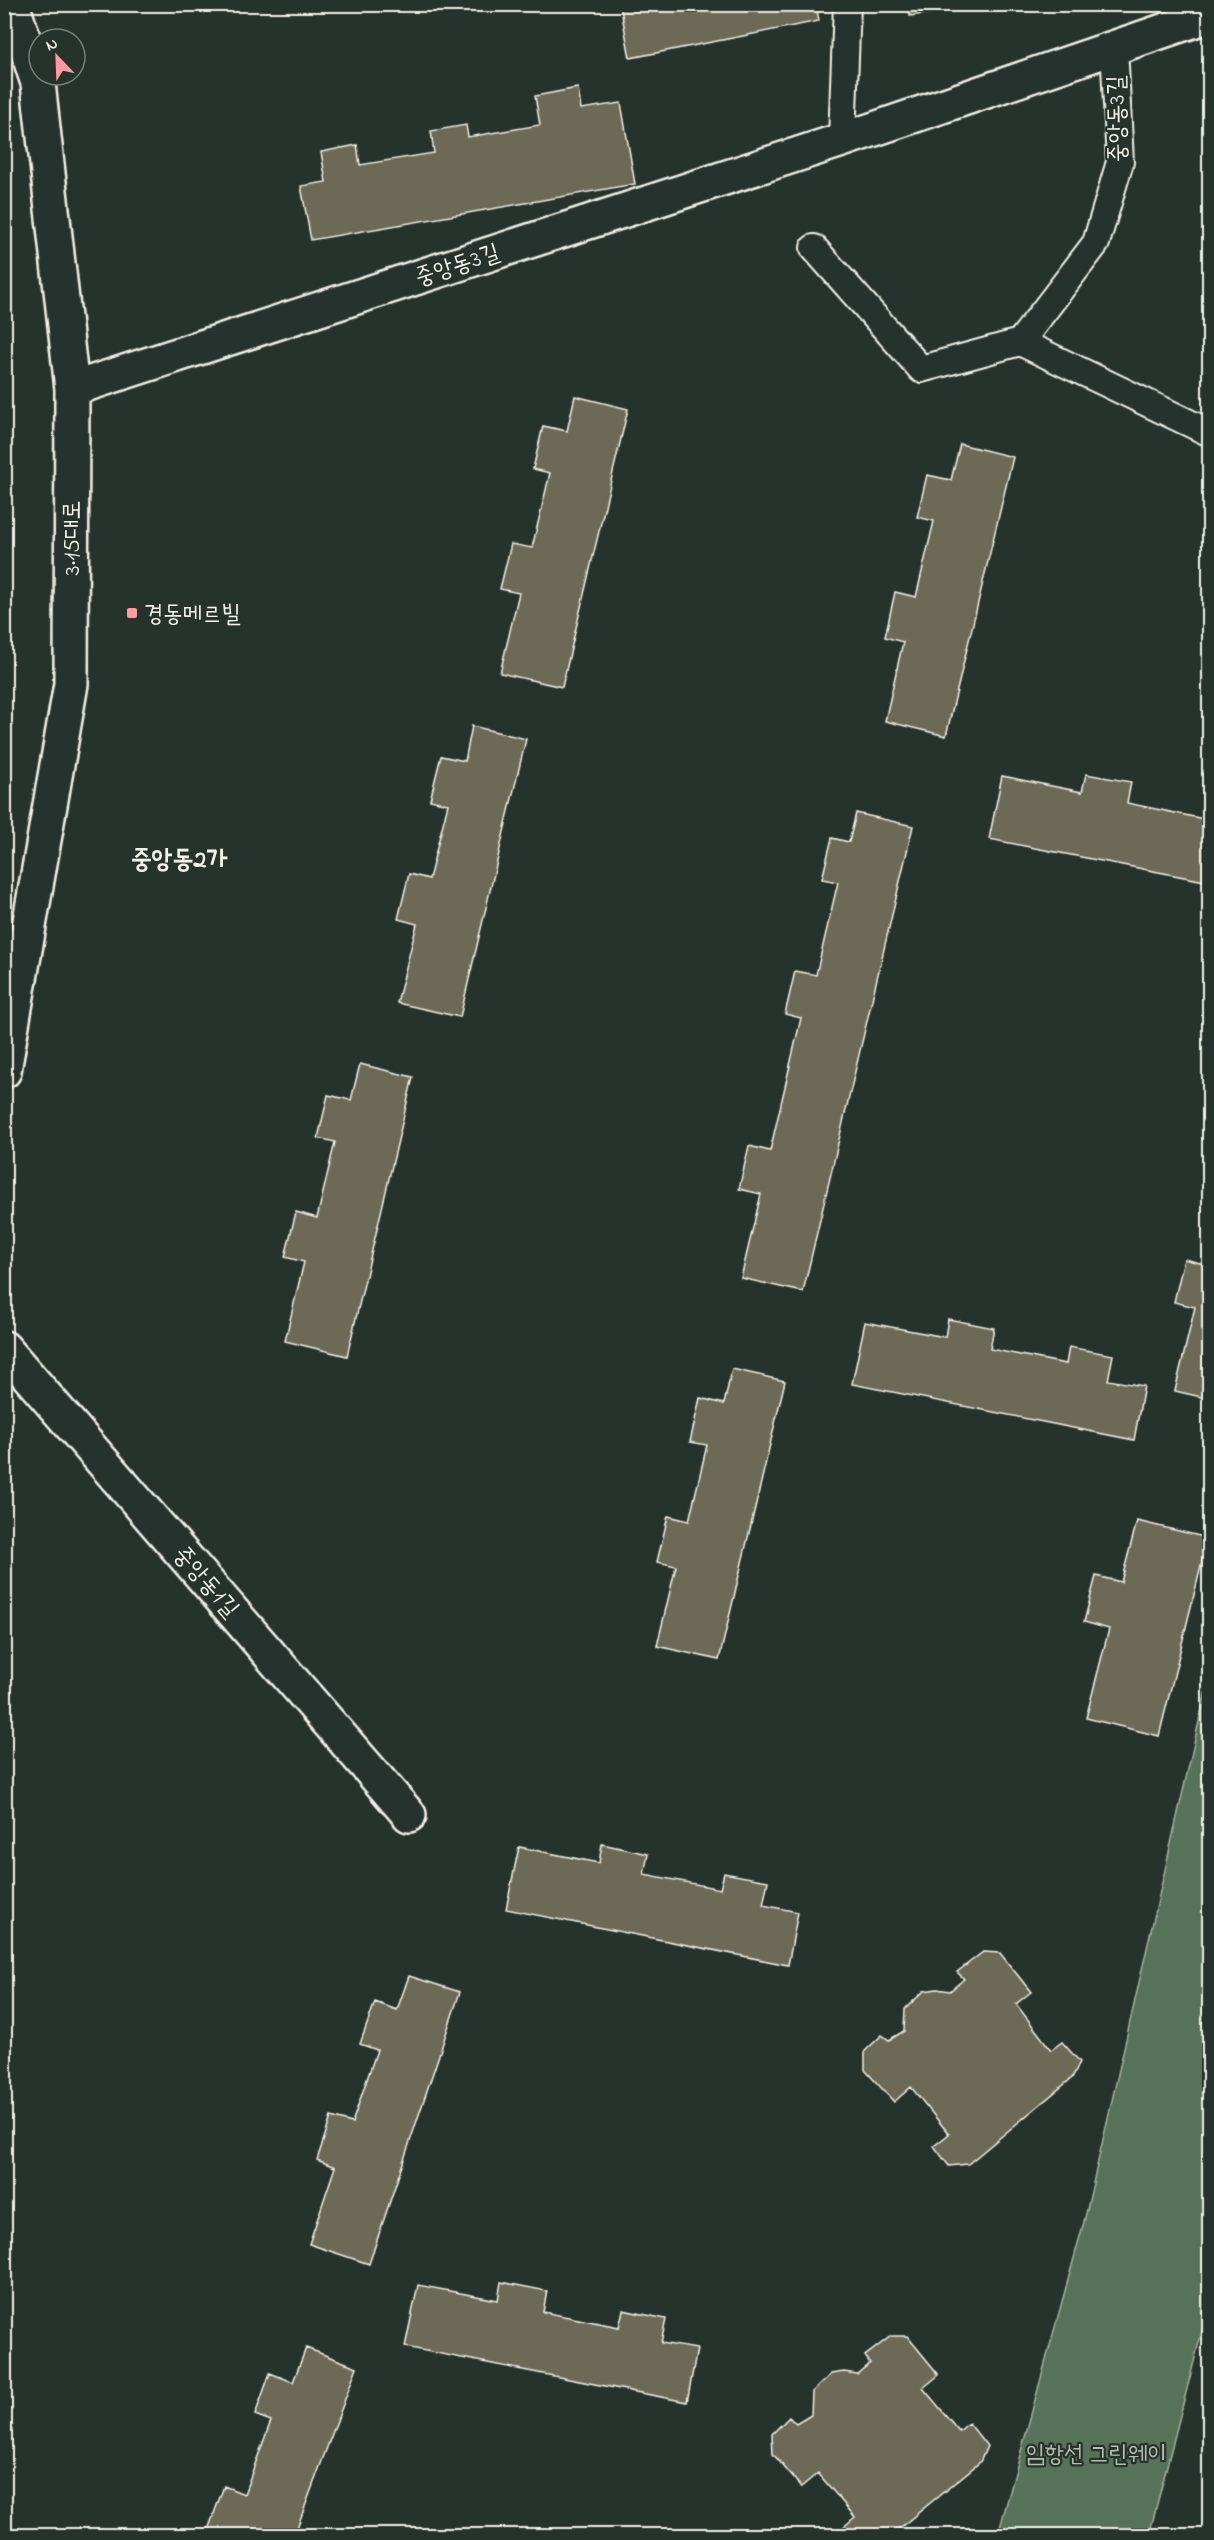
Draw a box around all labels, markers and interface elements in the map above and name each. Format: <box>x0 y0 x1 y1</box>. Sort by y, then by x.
north arrow <box>27 27 87 87</box>
text: N <box>42 32 62 58</box>
street label: 중앙동3길 <box>1100 75 1137 163</box>
street label: 중앙동3길 <box>411 236 505 296</box>
street label: 3·15대로 <box>56 500 91 576</box>
place label: 경동메르빌 <box>144 598 241 633</box>
marker: 경동메르빌 <box>125 606 139 620</box>
district label: 중앙동2가 <box>131 842 227 880</box>
street label: 중앙동1길 <box>164 1539 246 1626</box>
park label: 임항선 그린웨이 <box>1025 2438 1167 2473</box>

